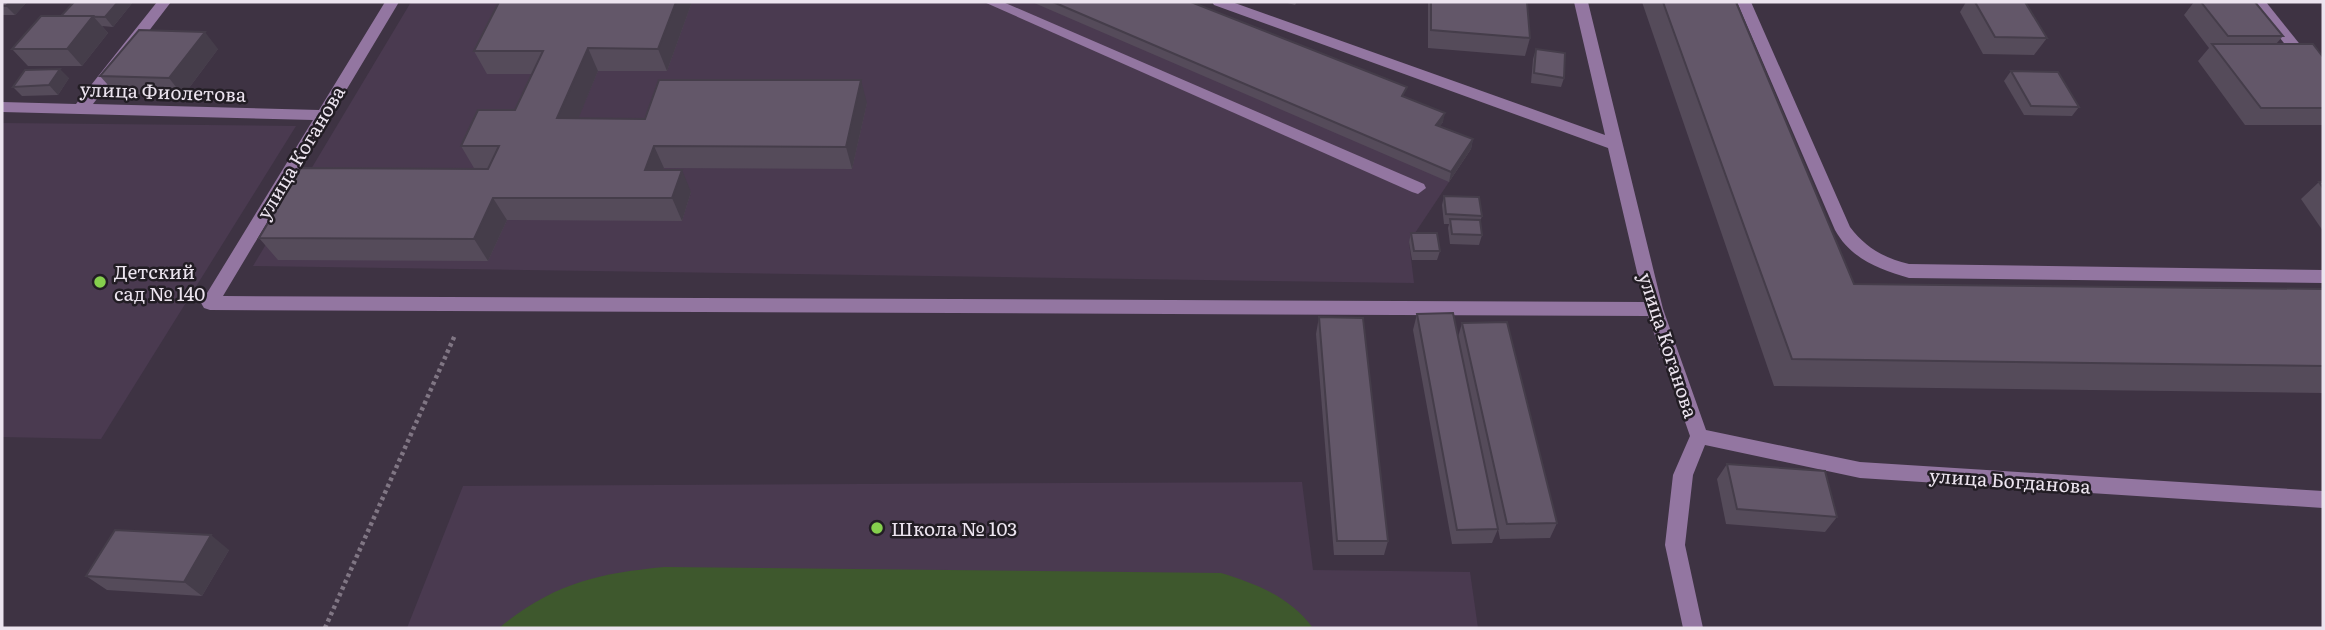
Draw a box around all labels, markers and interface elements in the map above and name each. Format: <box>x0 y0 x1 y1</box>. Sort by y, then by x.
street label: улица Фиолетова <box>79 74 247 108</box>
street label: улица Коганова <box>249 79 351 224</box>
place label: Детский сад № 140 <box>114 257 205 307</box>
street label: улица Коганова <box>1632 269 1706 422</box>
marker: Детский сад № 140 <box>92 274 108 290</box>
street label: улица Богданова <box>1928 460 2092 500</box>
place label: Школа № 103 <box>891 514 1017 542</box>
marker: Школа № 103 <box>869 520 885 536</box>

